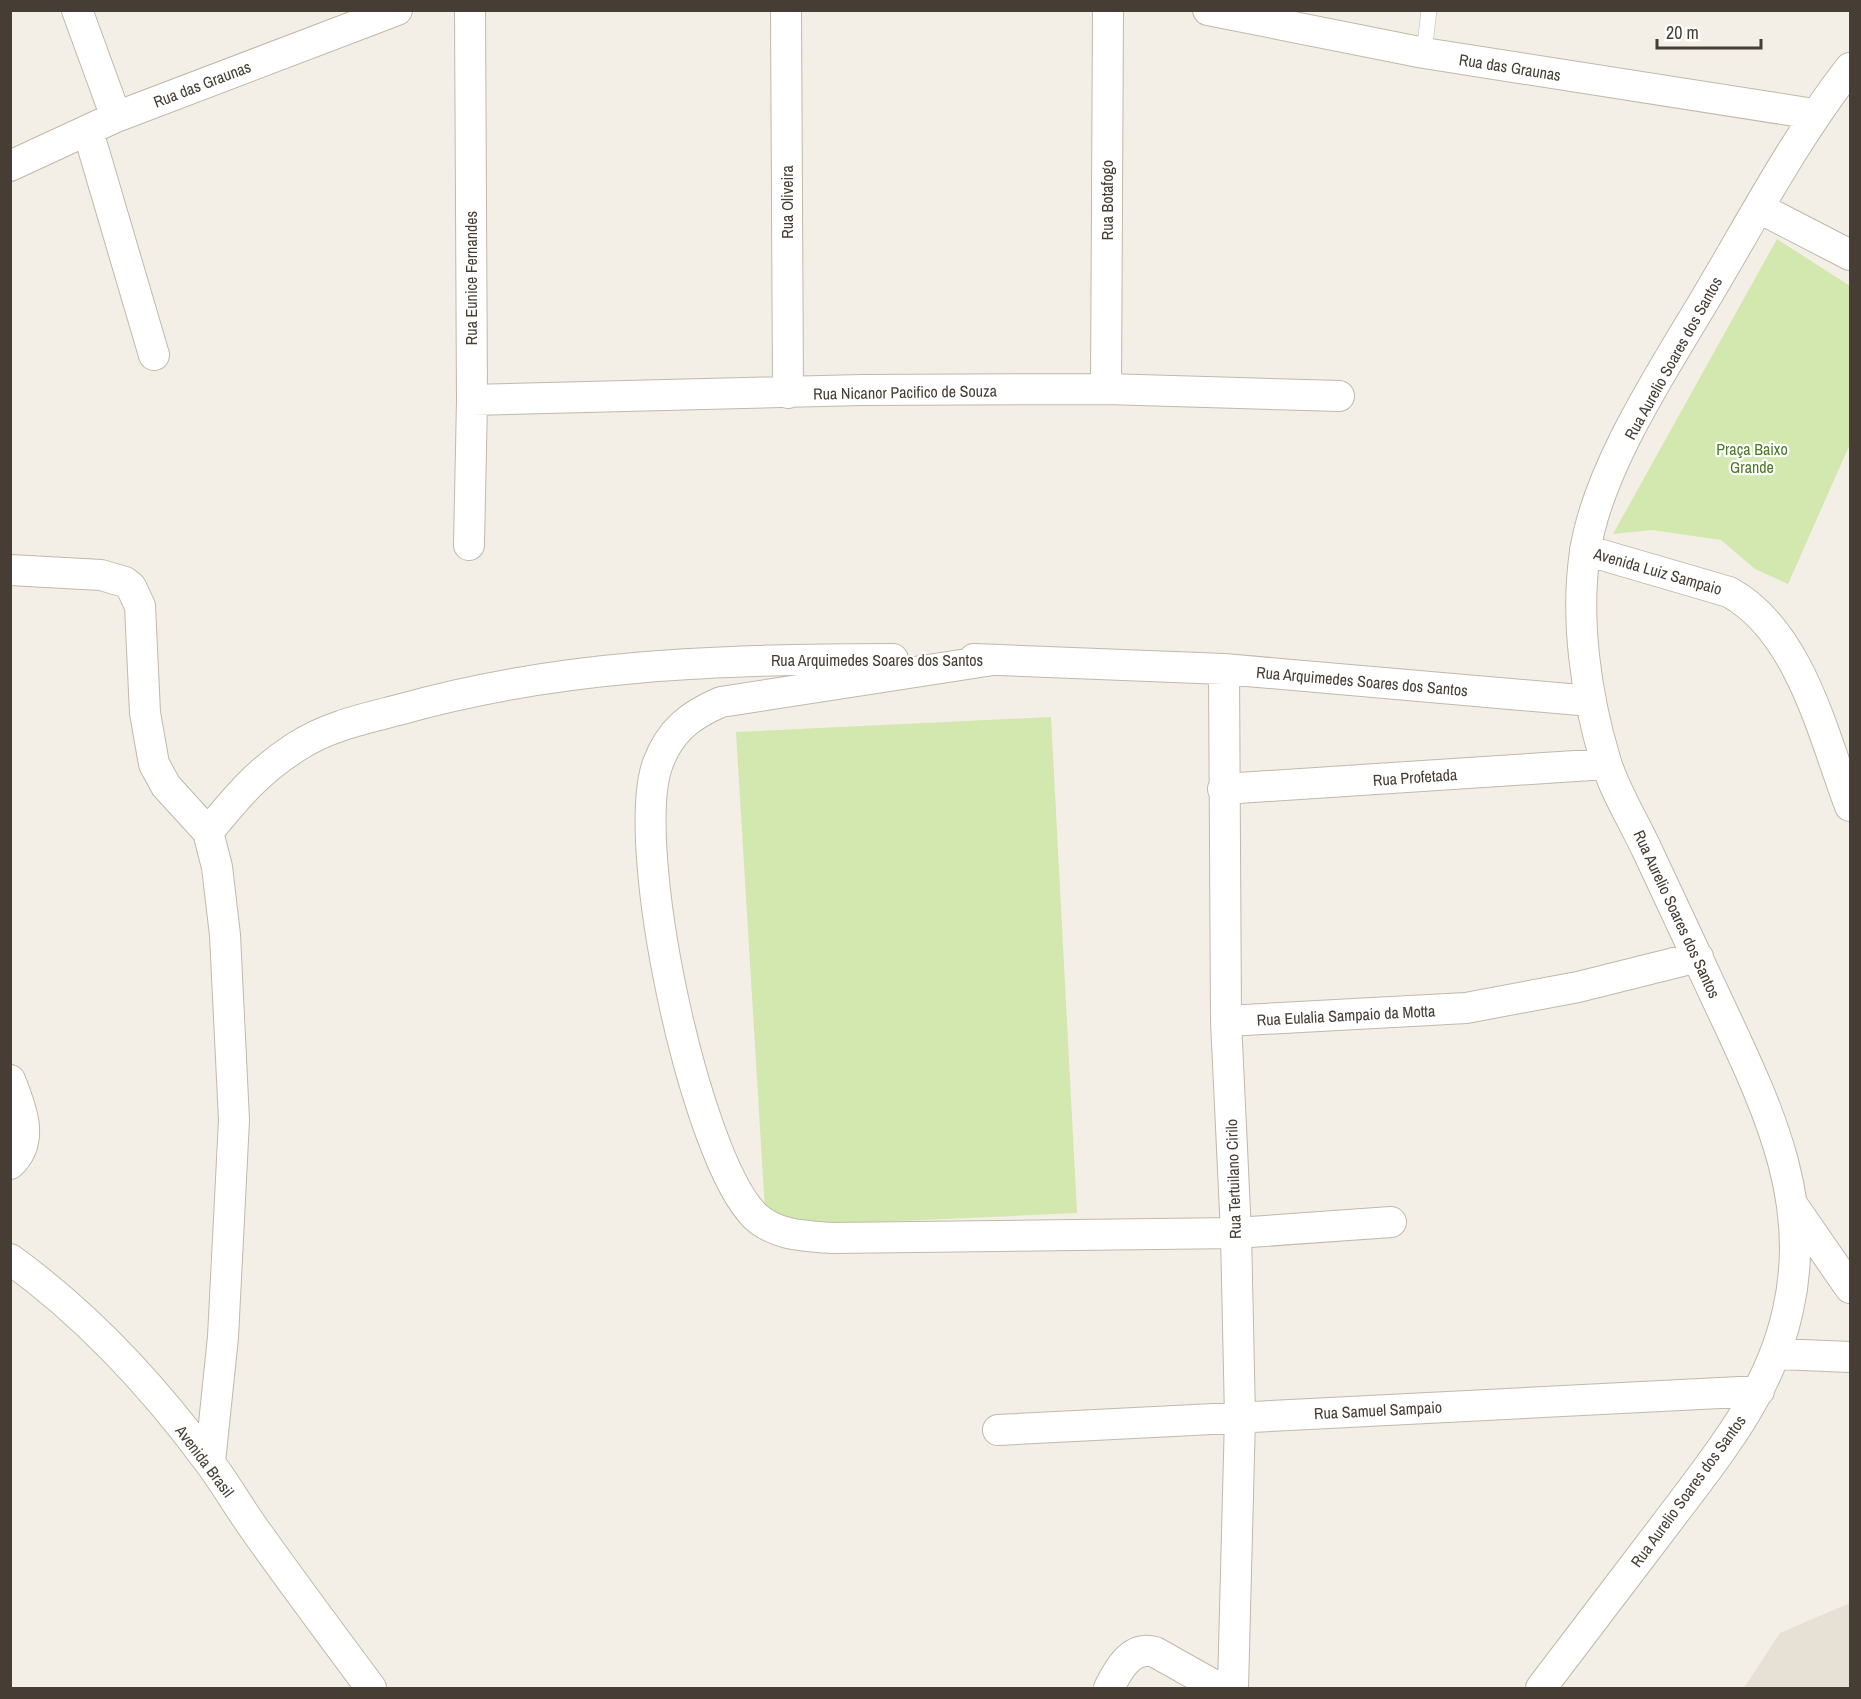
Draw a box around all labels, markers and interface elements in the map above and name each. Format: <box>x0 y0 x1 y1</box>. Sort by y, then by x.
scale bar <box>1657 12 1760 50</box>
text: 20 m <box>1666 20 1699 45</box>
street label: Rua das Graunas <box>1457 48 1563 86</box>
street label: Rua das Graunas <box>150 55 254 113</box>
street label: Rua Botafogo <box>1096 160 1118 240</box>
street label: Rua Oliveira <box>776 164 798 239</box>
street label: Rua Eunice Fernandes <box>460 211 482 345</box>
street label: Rua Aurelio Soares dos Santos <box>1619 273 1727 443</box>
street label: Rua Nicanor Pacifico de Souza <box>813 379 998 405</box>
park label: Praça Baixo Grande <box>1716 438 1788 478</box>
street label: Avenida Luiz Sampaio <box>1590 542 1725 600</box>
street label: Rua Arquimedes Soares dos Santos <box>771 649 983 671</box>
street label: Rua Arquimedes Soares dos Santos <box>1255 661 1469 701</box>
street label: Rua Profetada <box>1372 763 1459 791</box>
street label: Rua Aurelio Soares dos Santos <box>1628 826 1726 1002</box>
street label: Rua Eulalia Sampaio da Motta <box>1256 999 1436 1031</box>
street label: Rua Tertuilano Cirilo <box>1220 1119 1246 1239</box>
street label: Rua Samuel Sampaio <box>1313 1396 1443 1424</box>
street label: Rua Aurelio Soares dos Santos <box>1625 1410 1751 1572</box>
street label: Avenida Brasil <box>170 1420 239 1502</box>

